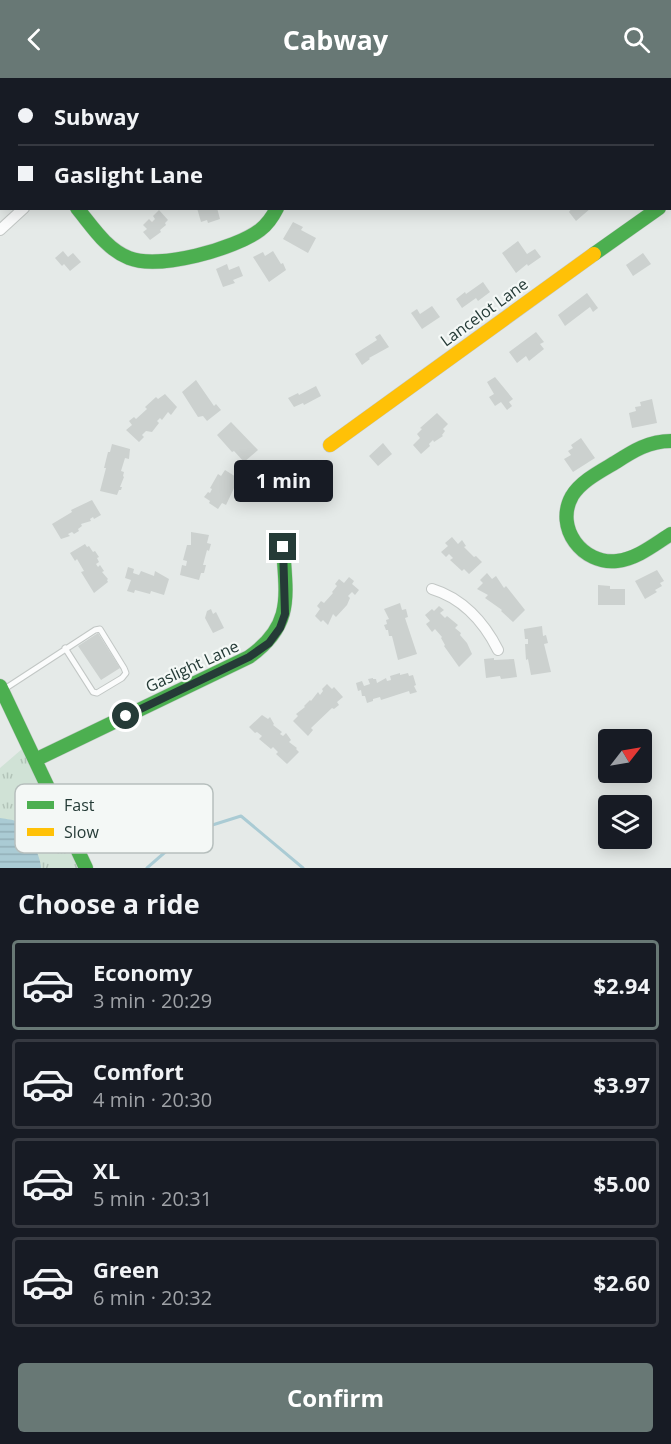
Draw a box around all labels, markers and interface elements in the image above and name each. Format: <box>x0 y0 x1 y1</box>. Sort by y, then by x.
text: Cabway <box>283 21 388 58</box>
icon: back <box>18 23 51 56</box>
icon: search <box>620 23 653 56</box>
text: Subway <box>54 101 139 131</box>
text: Gaslight Lane <box>54 159 203 189</box>
street label: Lancelot Lane <box>436 273 532 351</box>
callout: 1 min <box>234 460 332 502</box>
text: 1 min <box>256 467 311 494</box>
route end <box>269 533 296 560</box>
street label: Gaslight Lane <box>142 635 242 697</box>
route start <box>112 702 139 729</box>
north arrow <box>598 729 652 783</box>
map controls <box>598 729 652 849</box>
legend <box>15 784 213 853</box>
text: Fast <box>64 794 95 816</box>
button: layers <box>598 795 652 849</box>
text: Slow <box>64 821 99 843</box>
text: Choose a ride <box>18 885 200 922</box>
text: Economy <box>93 957 192 987</box>
icon: car <box>21 958 75 1012</box>
text: $2.94 <box>593 970 650 1000</box>
text: 3 min · 20:29 <box>93 987 212 1014</box>
text: Comfort <box>93 1056 184 1086</box>
icon: car <box>21 1057 75 1111</box>
text: $3.97 <box>593 1069 650 1099</box>
text: 4 min · 20:30 <box>93 1086 212 1113</box>
text: XL <box>93 1155 120 1185</box>
icon: car <box>21 1156 75 1210</box>
text: $5.00 <box>593 1168 650 1198</box>
text: 5 min · 20:31 <box>93 1185 212 1212</box>
text: Green <box>93 1254 159 1284</box>
icon: car <box>21 1255 75 1309</box>
text: $2.60 <box>593 1267 650 1297</box>
text: 6 min · 20:32 <box>93 1284 212 1311</box>
button: Confirm <box>18 1363 653 1432</box>

